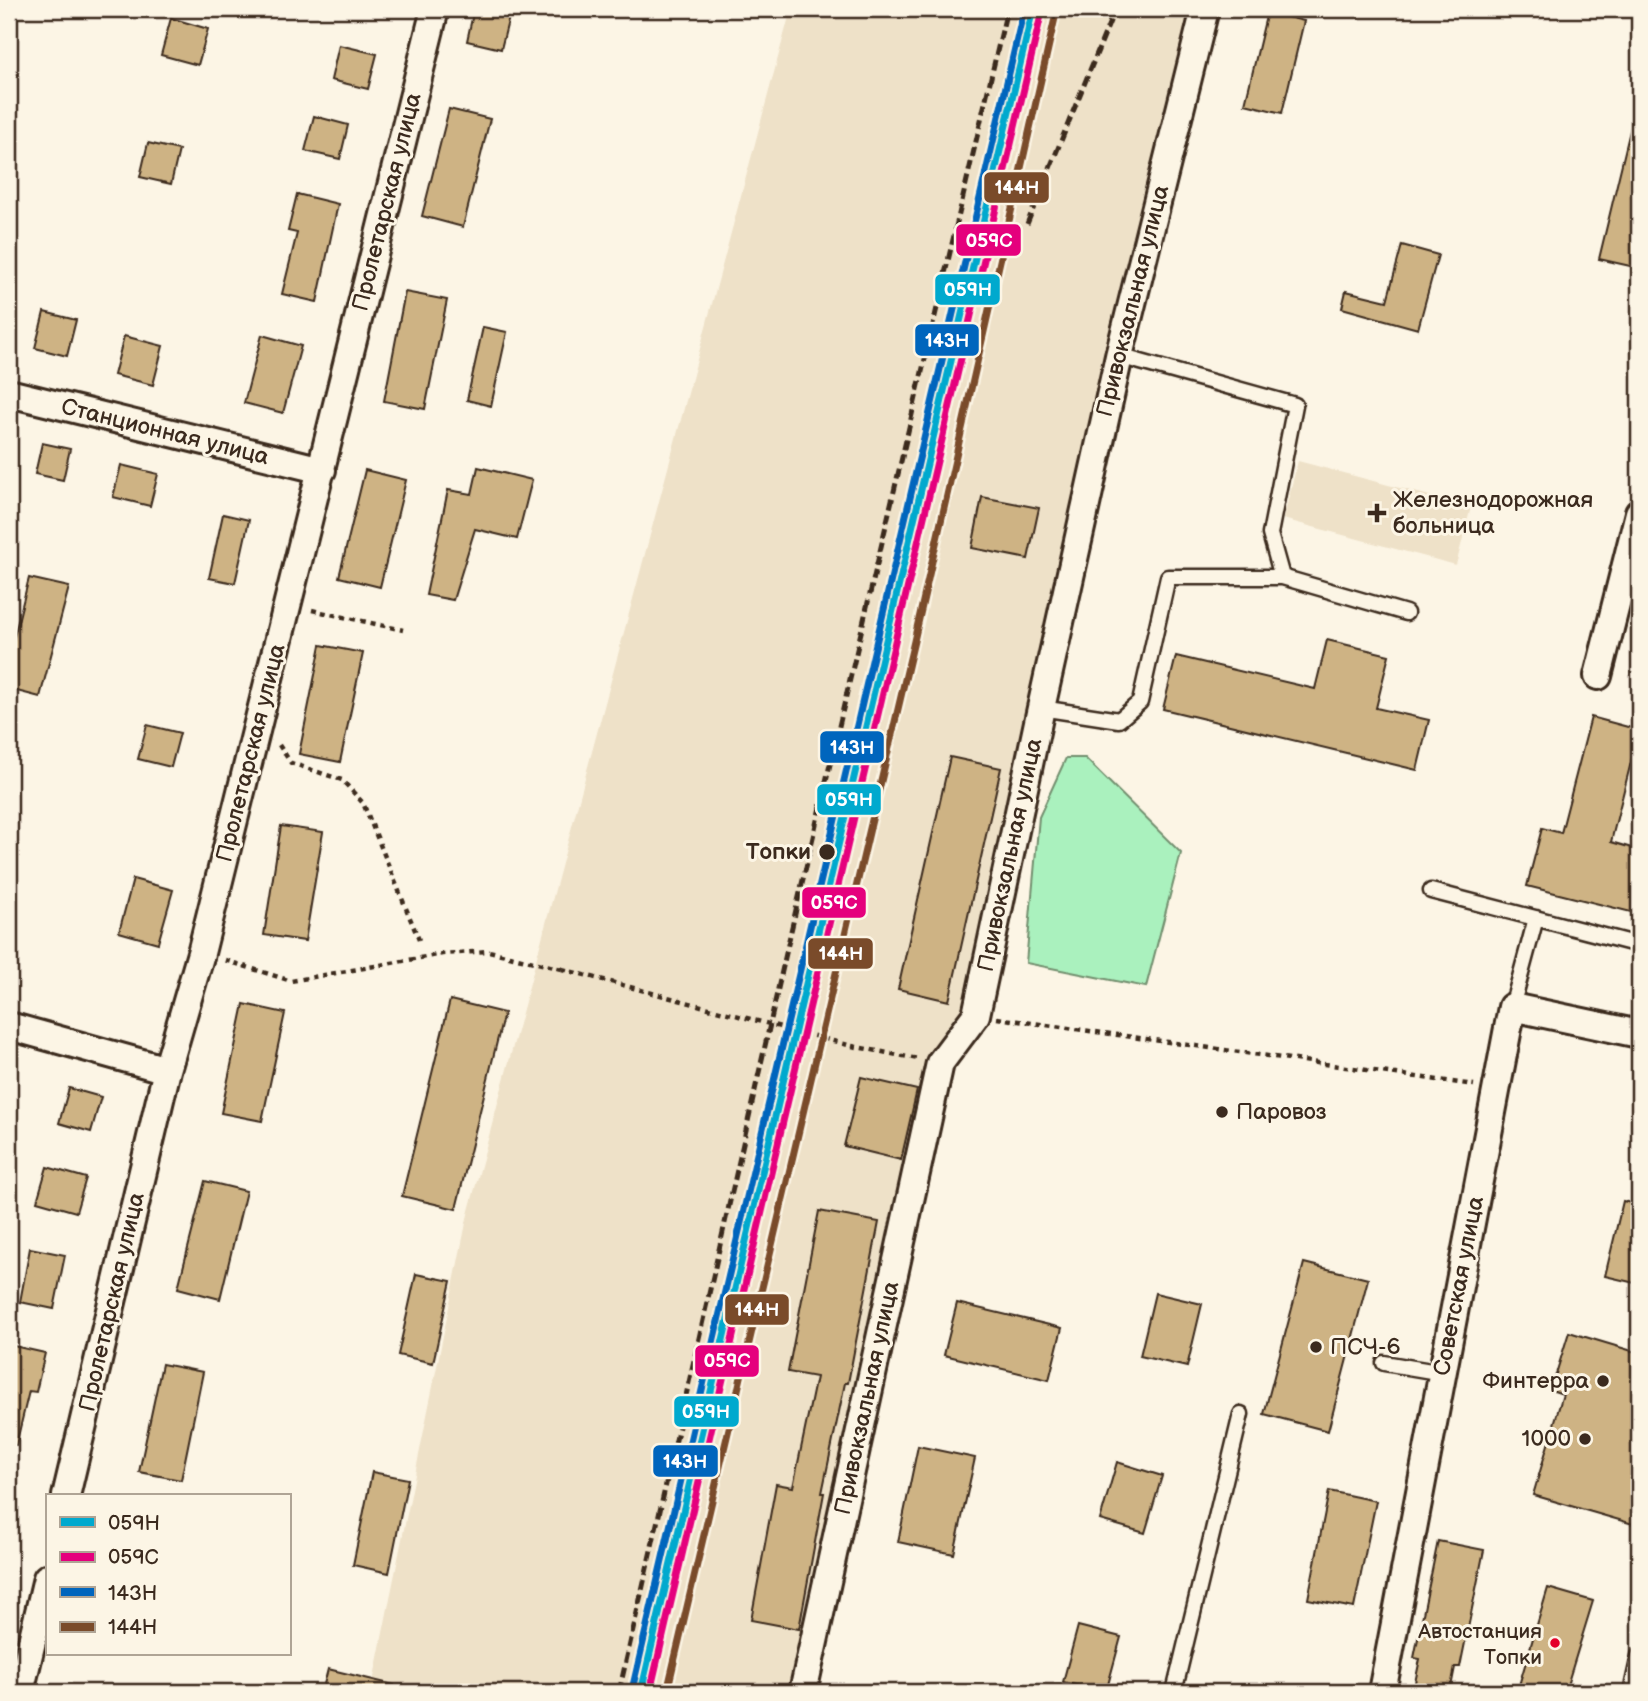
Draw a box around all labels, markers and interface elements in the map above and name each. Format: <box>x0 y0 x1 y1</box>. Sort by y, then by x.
street label: Пролетарская улица <box>346 90 428 314</box>
line badge: 144Н <box>983 171 1050 204</box>
text: 144Н <box>995 177 1039 200</box>
street label: Привокзальная улица <box>1091 182 1175 420</box>
line badge: 059С <box>955 223 1022 257</box>
text: 059С <box>965 230 1013 253</box>
line badge: 059Н <box>934 273 1001 306</box>
text: 059Н <box>944 279 992 302</box>
line badge: 143Н <box>914 323 980 357</box>
text: 143Н <box>925 330 969 353</box>
street label: Станционная улица <box>58 393 272 471</box>
place label: Железнодорожная больница <box>1393 486 1593 540</box>
marker: Железнодорожная больница <box>1367 503 1387 523</box>
street label: Пролетарская улица <box>210 641 292 865</box>
line badge: 143Н <box>819 730 885 764</box>
street label: Привокзальная улица <box>972 735 1048 974</box>
text: 143Н <box>830 737 874 760</box>
line badge: 059Н <box>816 783 882 816</box>
text: 059Н <box>825 789 873 812</box>
place label: Топки <box>746 838 811 866</box>
marker: Топки <box>817 842 837 862</box>
line badge: 059С <box>801 886 867 919</box>
text: 059С <box>810 892 858 915</box>
line badge: 144Н <box>807 937 874 970</box>
text: 144Н <box>819 943 863 966</box>
place label: Паровоз <box>1236 1098 1327 1126</box>
marker: Паровоз <box>1214 1104 1230 1120</box>
street label: Пролетарская улица <box>73 1189 151 1414</box>
street label: Советская улица <box>1428 1194 1490 1378</box>
street label: Привокзальная улица <box>829 1278 905 1517</box>
line badge: 144Н <box>724 1293 790 1326</box>
text: 144Н <box>735 1299 779 1322</box>
place label: ПСЧ-6 <box>1330 1333 1401 1361</box>
marker: ПСЧ-6 <box>1308 1339 1324 1355</box>
line badge: 059С <box>694 1344 760 1378</box>
text: 059С <box>703 1350 751 1373</box>
place label: Финтерра <box>1482 1367 1589 1395</box>
marker: Финтерра <box>1595 1373 1611 1389</box>
line badge: 059Н <box>673 1395 740 1428</box>
text: 059Н <box>682 1401 730 1424</box>
place label: 1000 <box>1522 1425 1571 1453</box>
marker: 1000 <box>1577 1431 1593 1447</box>
line badge: 143Н <box>652 1444 719 1478</box>
text: 143Н <box>663 1451 707 1474</box>
legend <box>46 1494 290 1656</box>
text: 059Н <box>108 1511 160 1536</box>
text: 059С <box>108 1545 159 1570</box>
text: 143Н <box>108 1581 157 1606</box>
text: 144Н <box>108 1615 157 1640</box>
place label: Автостанция Топки <box>1417 1619 1542 1670</box>
marker: Автостанция Топки <box>1548 1636 1562 1650</box>

